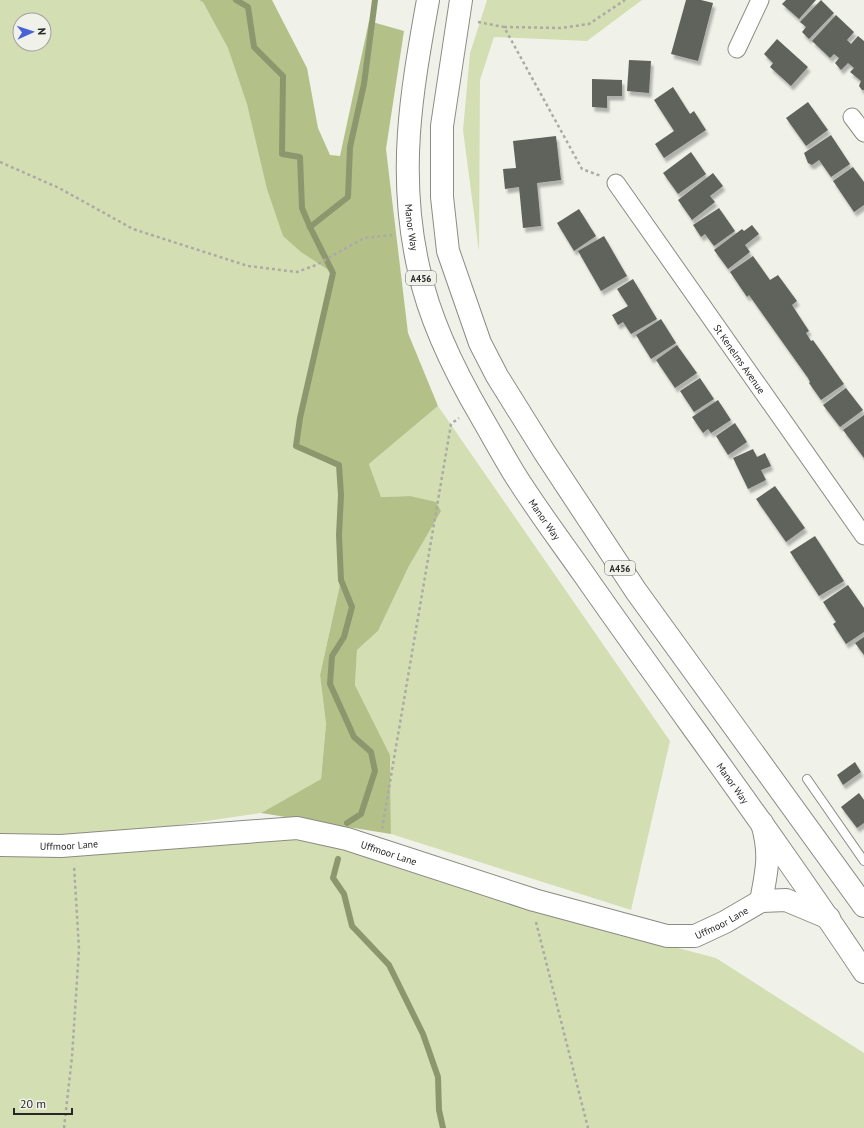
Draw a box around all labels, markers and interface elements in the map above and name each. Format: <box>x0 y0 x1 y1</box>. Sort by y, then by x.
north arrow <box>12 12 52 52</box>
text: N <box>35 27 49 35</box>
street label: Manor Way <box>402 203 421 252</box>
road number: A456 <box>406 271 436 285</box>
street label: St Kenelms Avenue <box>711 322 768 396</box>
street label: Manor Way <box>526 496 564 543</box>
road number: A456 <box>605 561 635 575</box>
street label: Manor Way <box>714 760 752 806</box>
street label: Uffmoor Lane <box>40 837 99 852</box>
street label: Uffmoor Lane <box>359 837 419 868</box>
street label: Uffmoor Lane <box>693 903 751 942</box>
scale bar <box>14 1090 72 1116</box>
text: 20 m <box>20 1096 46 1111</box>

